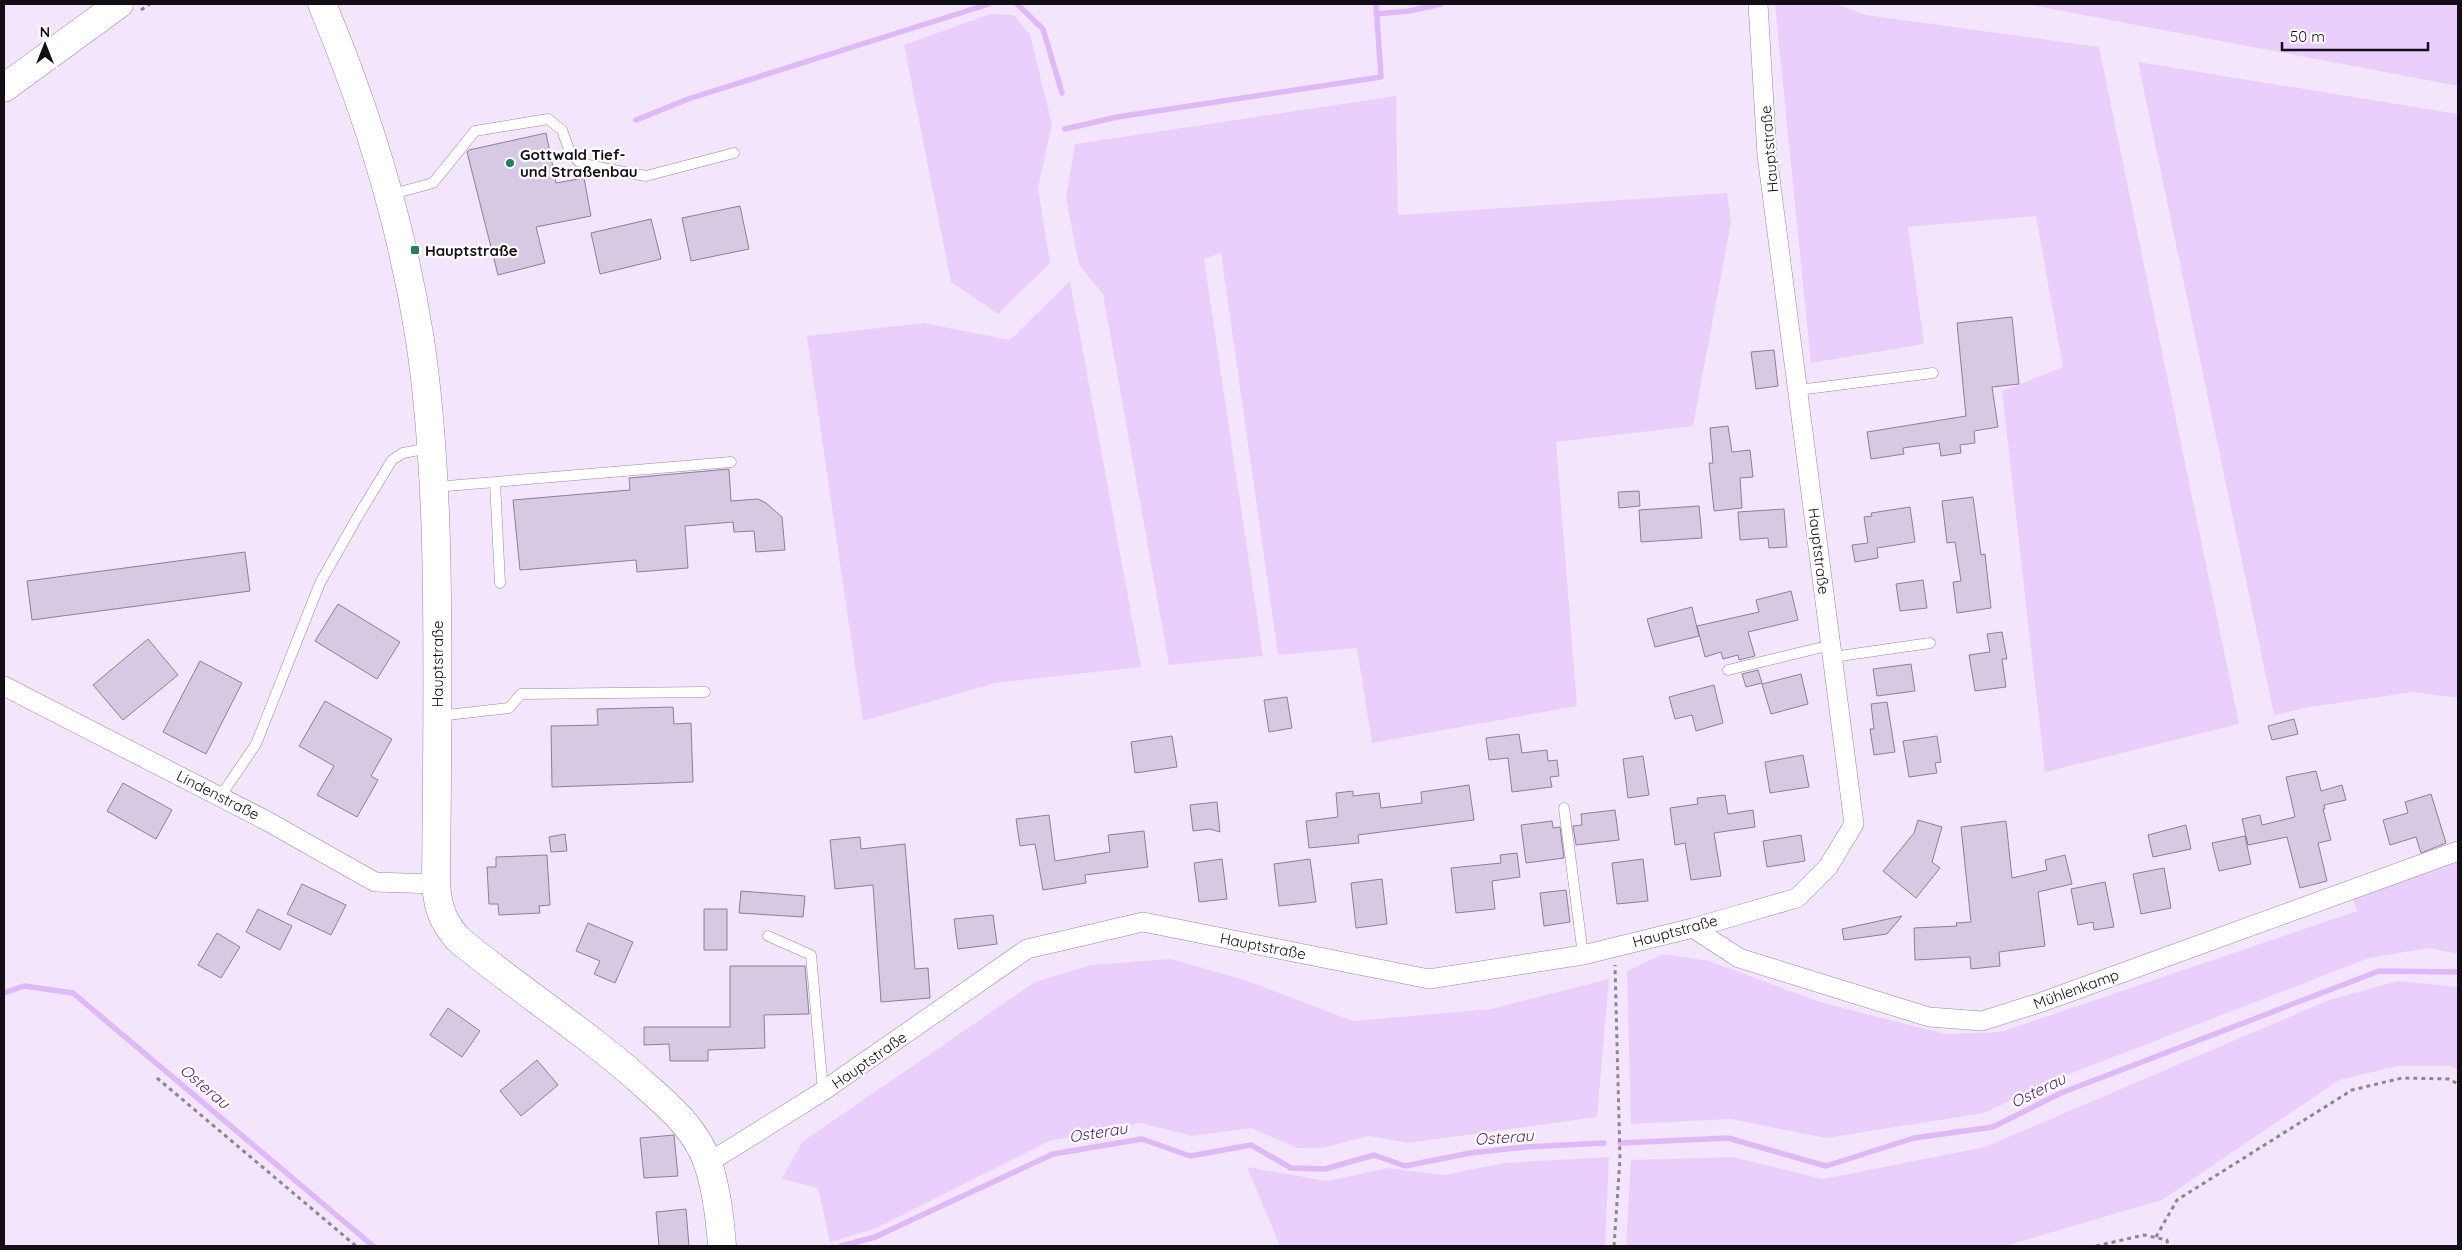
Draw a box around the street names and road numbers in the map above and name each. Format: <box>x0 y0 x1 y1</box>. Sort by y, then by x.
street label: Hauptstraße <box>1756 105 1782 193</box>
street label: Hauptstraße <box>1804 507 1834 595</box>
street label: Hauptstraße <box>428 620 447 708</box>
street label: Lindenstraße <box>173 766 263 824</box>
street label: Hauptstraße <box>1630 911 1720 951</box>
street label: Hauptstraße <box>1218 928 1308 964</box>
street label: Mühlenkamp <box>2031 965 2121 1013</box>
street label: Hauptstraße <box>828 1027 910 1093</box>

